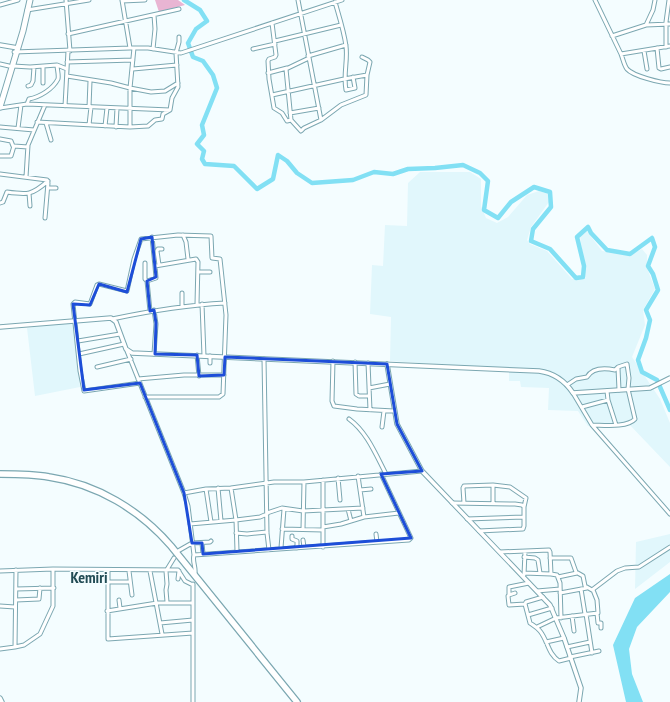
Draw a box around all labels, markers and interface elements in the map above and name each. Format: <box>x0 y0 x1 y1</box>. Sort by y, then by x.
district label: Kemiri <box>70 567 108 587</box>

